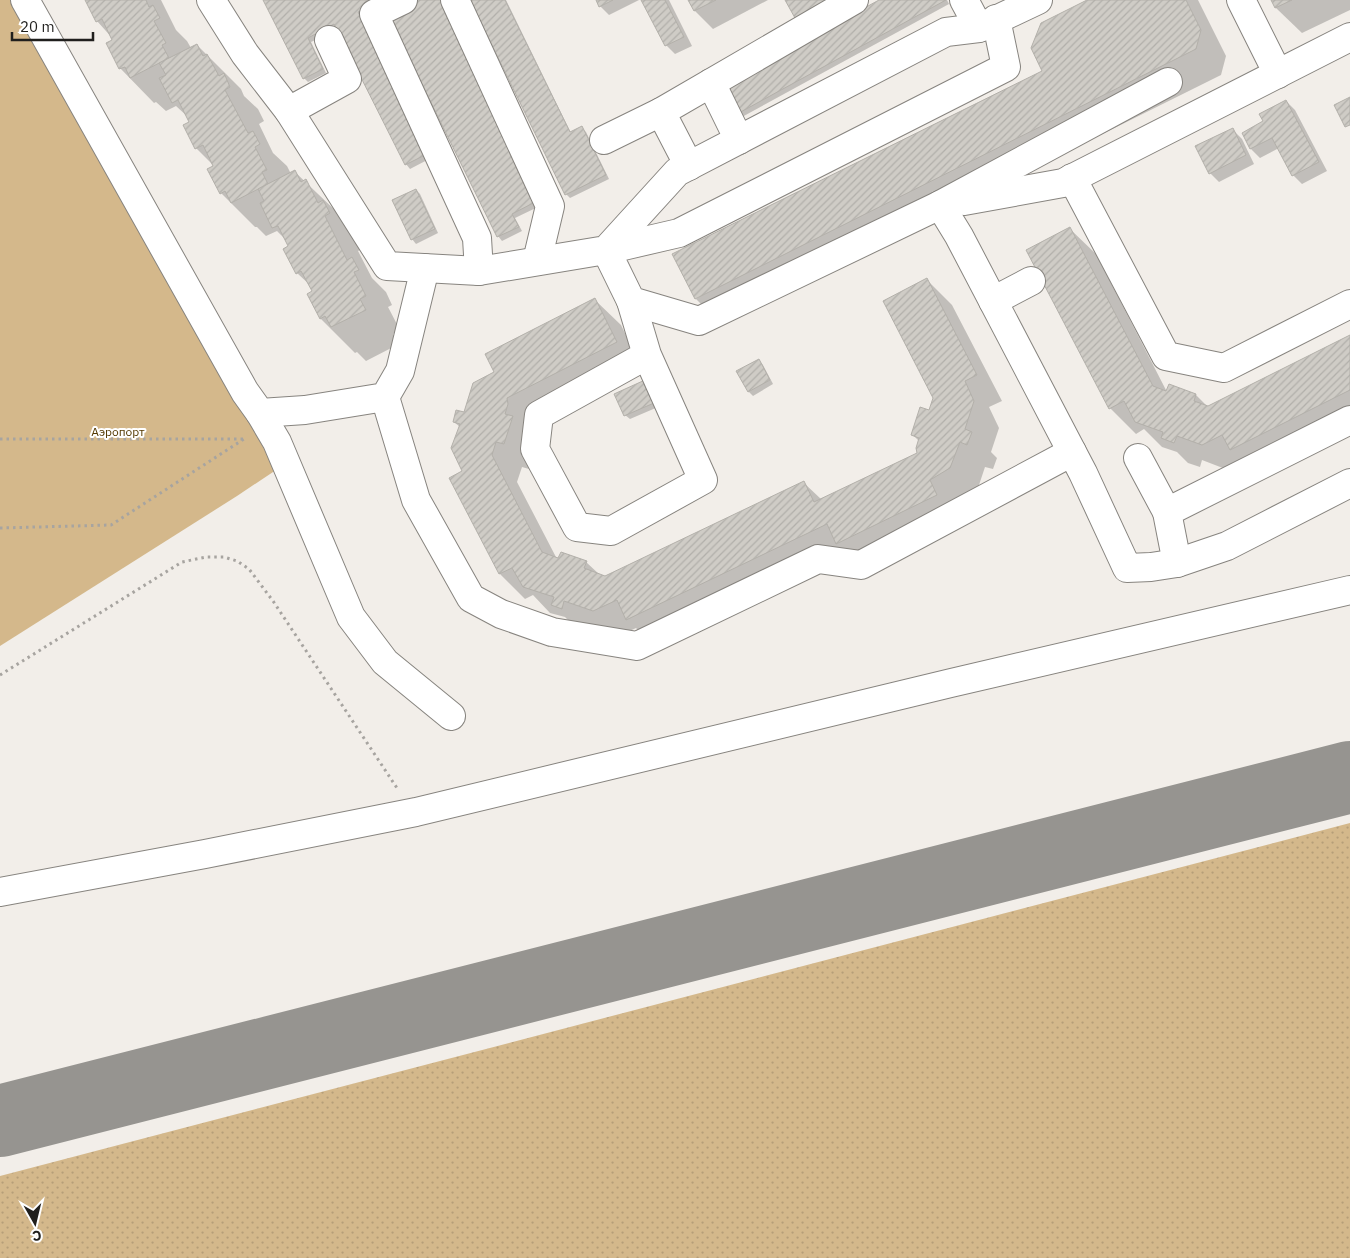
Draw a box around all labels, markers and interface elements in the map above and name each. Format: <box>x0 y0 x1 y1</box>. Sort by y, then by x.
scale bar <box>12 10 94 42</box>
text: 20 m <box>20 17 55 36</box>
park label: Аэропорт <box>91 424 145 439</box>
north arrow <box>10 1198 60 1248</box>
text: С <box>31 1226 43 1245</box>

